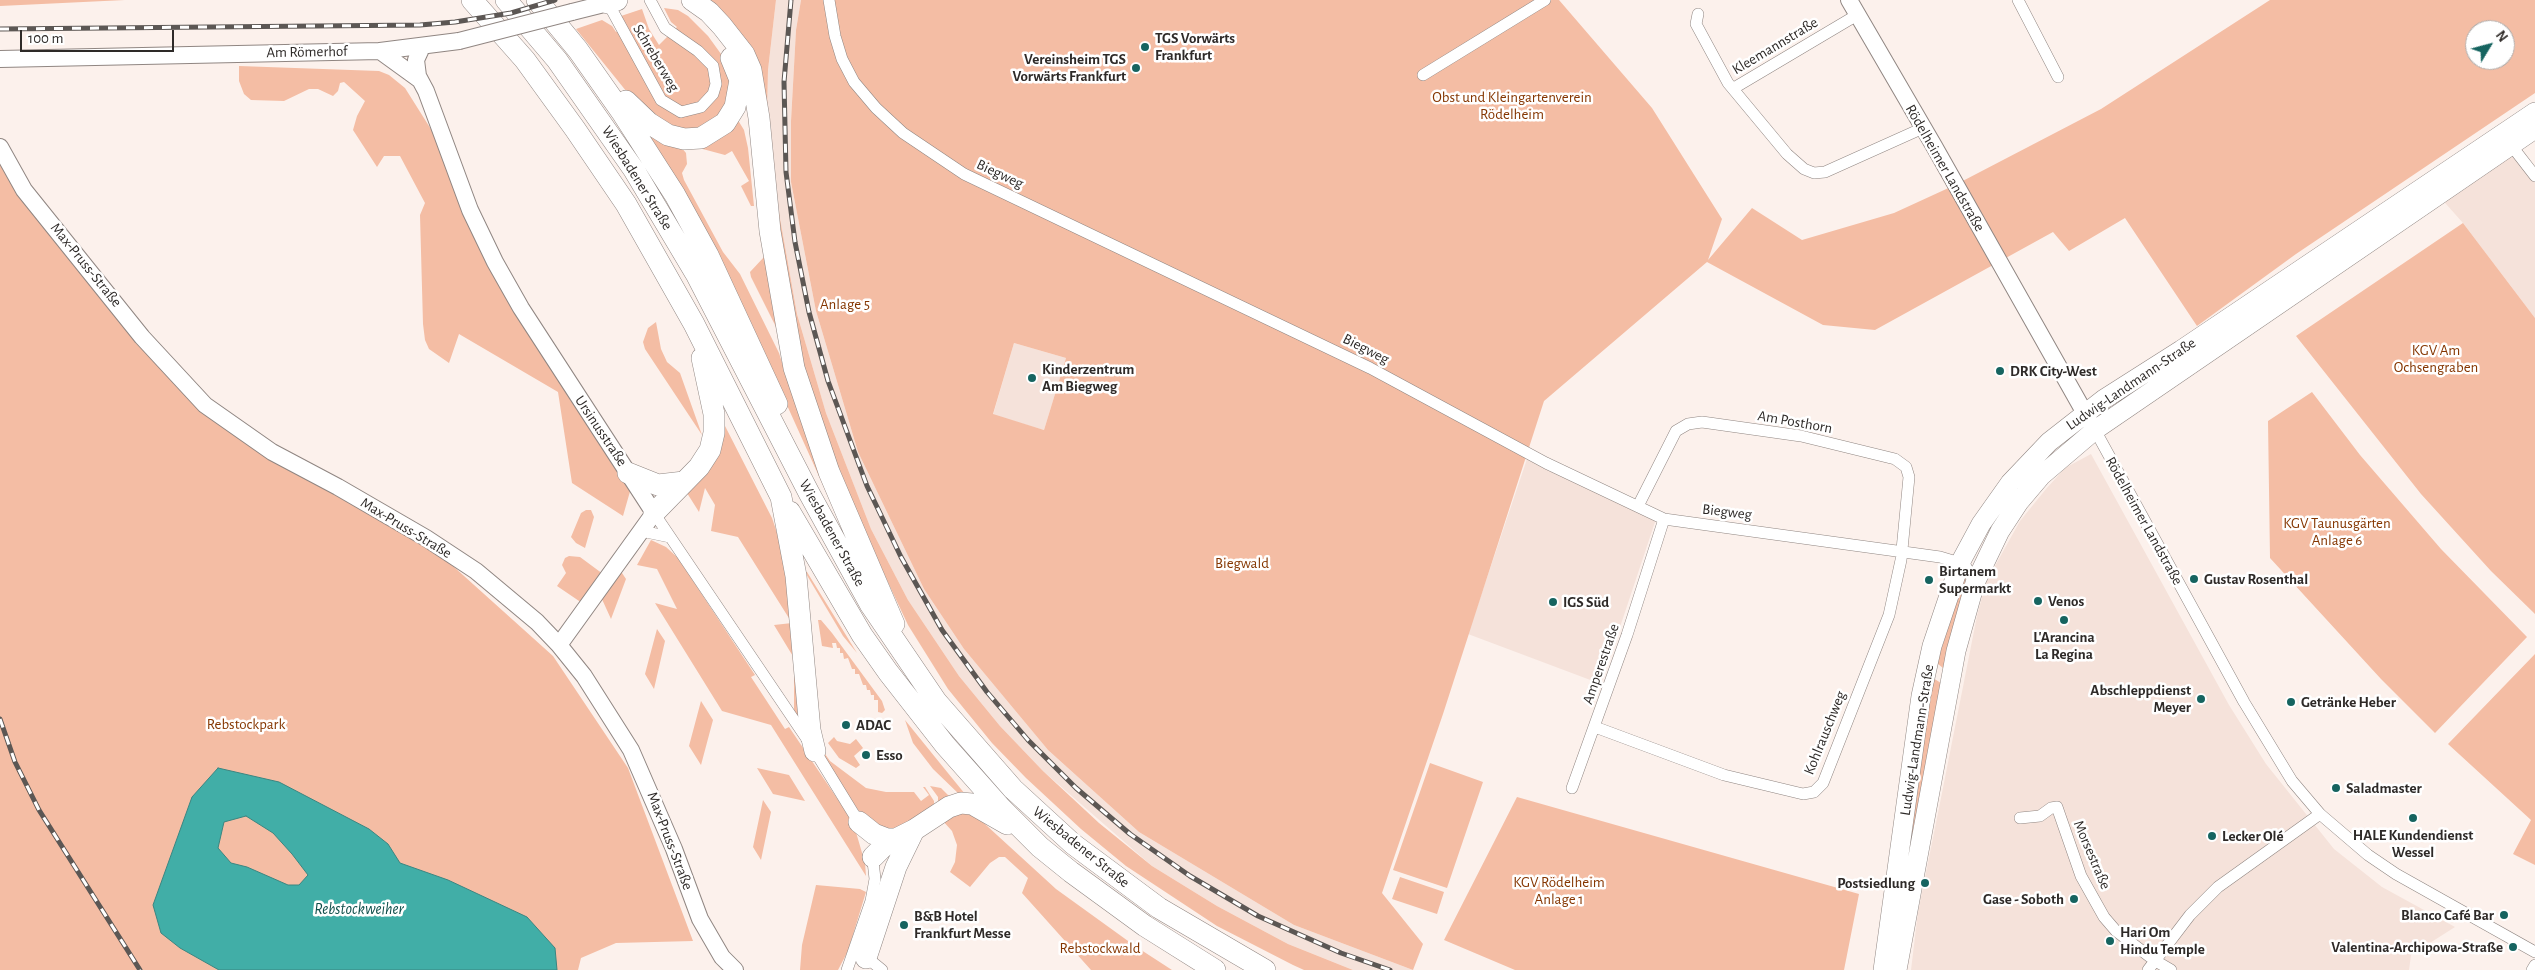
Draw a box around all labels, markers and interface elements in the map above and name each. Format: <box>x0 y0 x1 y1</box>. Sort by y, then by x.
street label: Kleemannstraße <box>1729 13 1821 79</box>
scale bar <box>22 20 176 52</box>
north arrow <box>2465 20 2515 70</box>
street label: Schreberweg <box>629 21 683 95</box>
text: N <box>2493 28 2510 45</box>
place label: TGS Vorwärts Frankfurt <box>1155 29 1235 64</box>
text: 100 m <box>28 31 63 46</box>
marker: TGS Vorwärts Frankfurt <box>1139 41 1151 53</box>
street label: Am Römerhof <box>266 42 348 62</box>
place label: Vereinsheim TGS Vorwärts Frankfurt <box>1012 50 1126 85</box>
marker: Vereinsheim TGS Vorwärts Frankfurt <box>1130 62 1142 74</box>
park label: Obst und Kleingartenverein Rödelheim <box>1432 88 1592 123</box>
street label: Rödelheimer Landstraße <box>1901 101 1989 235</box>
street label: Wiesbadener Straße <box>598 123 676 233</box>
street label: Biegweg <box>974 155 1026 193</box>
street label: Max-Pruss-Straße <box>46 219 126 311</box>
park label: Anlage 5 <box>820 295 870 313</box>
street label: Biegweg <box>1340 330 1392 368</box>
street label: Ludwig-Landmann-Straße <box>2063 334 2199 434</box>
park label: KGV Am Ochsengraben <box>2394 341 2478 376</box>
place label: Kinderzentrum Am Biegweg <box>1042 360 1134 395</box>
place label: DRK City-West <box>2010 362 2097 380</box>
marker: DRK City-West <box>1994 365 2006 377</box>
marker: Kinderzentrum Am Biegweg <box>1026 372 1038 384</box>
street label: Ursinusstraße <box>571 392 631 470</box>
street label: Am Posthorn <box>1756 407 1834 437</box>
street label: Rödelheimer Landstraße <box>2101 454 2187 588</box>
street label: Wiesbadener Straße <box>795 476 869 590</box>
street label: Max-Pruss-Straße <box>357 494 455 562</box>
street label: Biegweg <box>1701 500 1753 524</box>
park label: KGV Taunusgärten Anlage 6 <box>2283 514 2391 549</box>
park label: Biegwald <box>1215 554 1269 572</box>
place label: Birtanem Supermarkt <box>1939 562 2011 597</box>
place label: Gustav Rosenthal <box>2204 570 2308 588</box>
marker: Gustav Rosenthal <box>2188 573 2200 585</box>
marker: Birtanem Supermarkt <box>1923 574 1935 586</box>
place label: Venos <box>2048 592 2084 610</box>
place label: IGS Süd <box>1563 593 1609 611</box>
marker: Venos <box>2032 595 2044 607</box>
marker: IGS Süd <box>1547 596 1559 608</box>
marker: L'Arancina La Regina <box>2058 614 2070 626</box>
street label: Amperestraße <box>1579 621 1623 707</box>
place label: L'Arancina La Regina <box>2033 628 2095 663</box>
street label: Ludwig-Landmann-Straße <box>1896 663 1938 817</box>
place label: Abschleppdienst Meyer <box>2090 681 2191 716</box>
street label: Kohlrauschweg <box>1800 688 1850 778</box>
marker: Abschleppdienst Meyer <box>2195 693 2207 705</box>
place label: Getränke Heber <box>2301 693 2396 711</box>
marker: Getränke Heber <box>2285 696 2297 708</box>
park label: Rebstockpark <box>207 715 285 733</box>
place label: ADAC <box>856 716 891 734</box>
marker: ADAC <box>840 719 852 731</box>
place label: Esso <box>876 746 903 764</box>
marker: Esso <box>860 749 872 761</box>
place label: Saladmaster <box>2346 779 2422 797</box>
marker: Saladmaster <box>2330 782 2342 794</box>
street label: Max-Pruss-Straße <box>643 790 697 892</box>
street label: Wiesbadener Straße <box>1029 802 1133 892</box>
marker: HALE Kundendienst Wessel <box>2407 812 2419 824</box>
street label: Morsestraße <box>2069 818 2115 892</box>
place label: HALE Kundendienst Wessel <box>2353 826 2473 861</box>
place label: Lecker Olé <box>2222 827 2284 845</box>
marker: Lecker Olé <box>2206 830 2218 842</box>
park label: KGV Rödelheim Anlage 1 <box>1513 873 1605 908</box>
place label: Postsiedlung <box>1837 874 1915 892</box>
marker: Postsiedlung <box>1919 877 1931 889</box>
place label: Gase - Soboth <box>1983 890 2064 908</box>
marker: Gase - Soboth <box>2068 893 2080 905</box>
water label: Rebstockweiher <box>314 899 404 919</box>
place label: Blanco Café Bar <box>2401 906 2494 924</box>
place label: B&B Hotel Frankfurt Messe <box>914 907 1011 942</box>
marker: Blanco Café Bar <box>2498 909 2510 921</box>
marker: B&B Hotel Frankfurt Messe <box>898 919 910 931</box>
place label: Hari Om Hindu Temple <box>2120 923 2205 958</box>
marker: Hari Om Hindu Temple <box>2104 935 2116 947</box>
place label: Valentina-Archipowa-Straße <box>2331 938 2503 956</box>
park label: Rebstockwald <box>1060 939 1140 957</box>
marker: Valentina-Archipowa-Straße <box>2507 941 2519 953</box>

